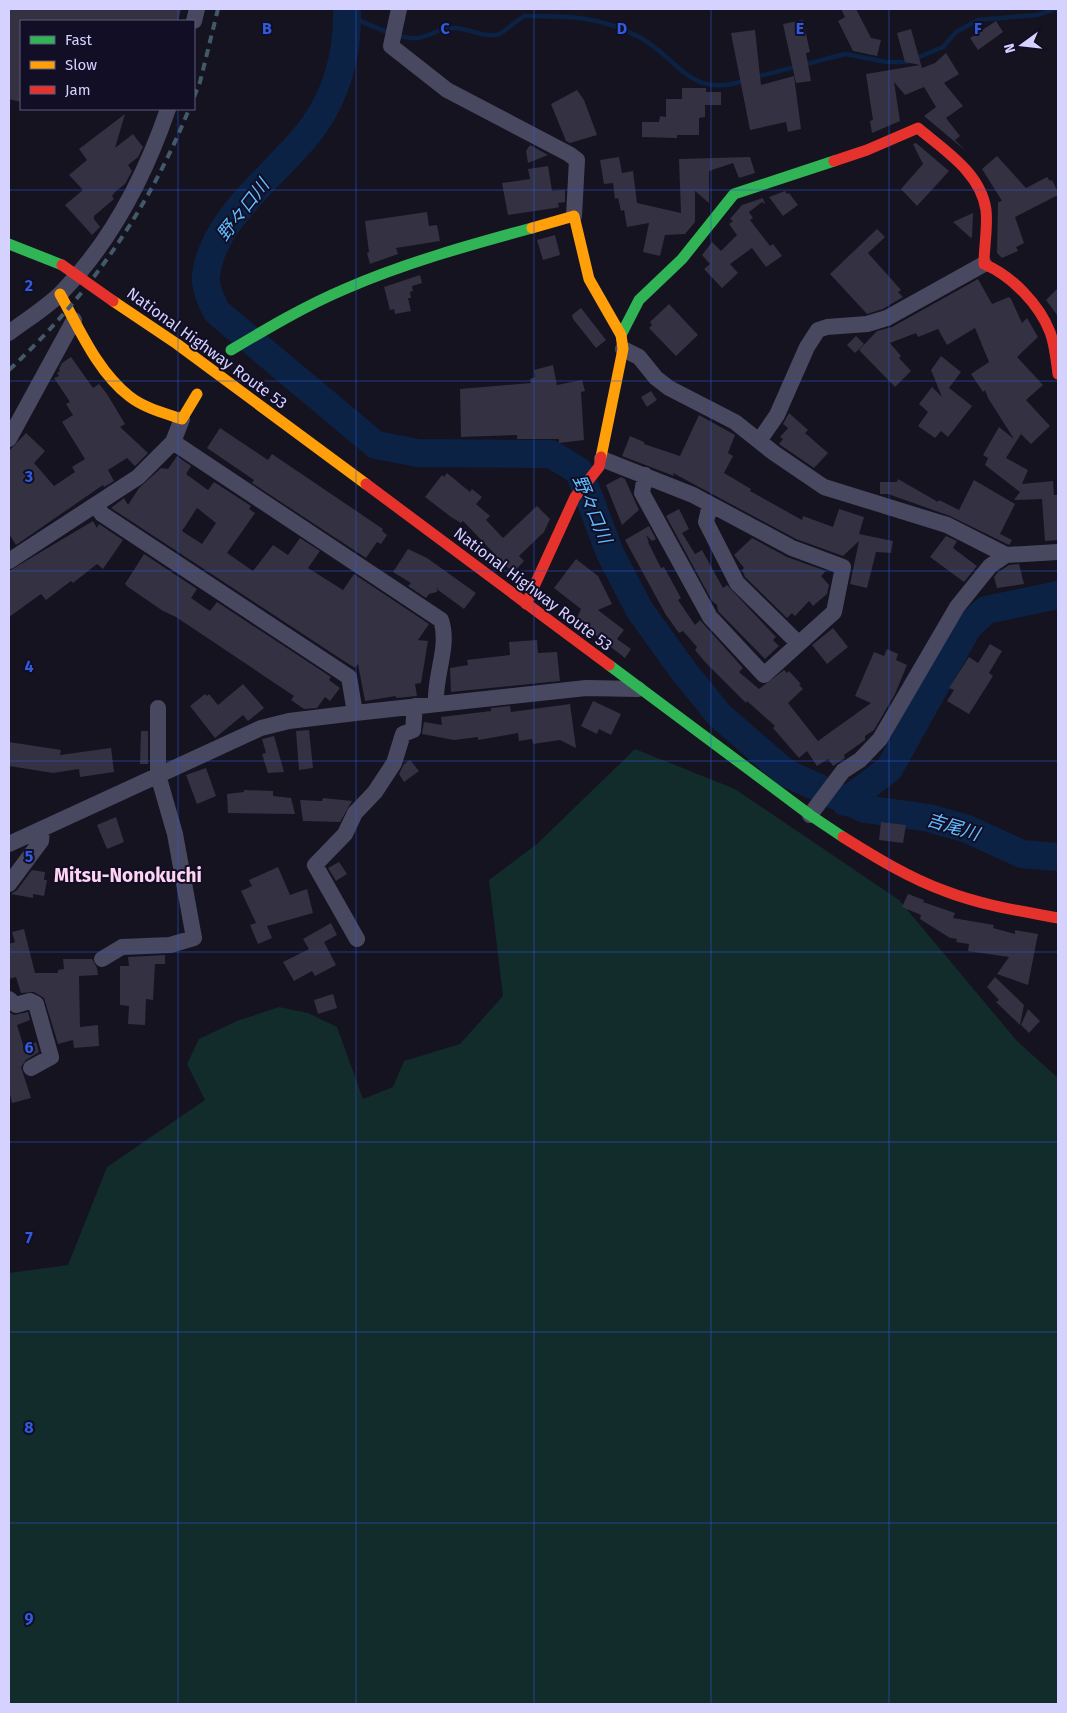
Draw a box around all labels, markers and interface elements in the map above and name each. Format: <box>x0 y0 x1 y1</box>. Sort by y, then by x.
text: B <box>262 19 272 38</box>
text: C <box>440 19 450 38</box>
text: D <box>617 19 627 38</box>
text: E <box>796 19 804 38</box>
text: F <box>974 19 982 38</box>
legend <box>20 20 195 110</box>
north arrow <box>997 20 1047 70</box>
text: Fast <box>65 31 92 49</box>
text: N <box>1001 42 1019 55</box>
text: Slow <box>65 56 97 74</box>
text: Jam <box>65 81 91 99</box>
water label: 野々口川 <box>212 173 275 245</box>
text: 2 <box>25 276 33 295</box>
street label: National Highway Route 53 <box>123 283 291 413</box>
text: 3 <box>24 467 33 486</box>
water label: 野々口川 <box>568 472 617 548</box>
street label: National Highway Route 53 <box>450 523 616 655</box>
text: 4 <box>24 657 34 676</box>
water label: 吉尾川 <box>924 809 984 846</box>
text: 5 <box>25 847 34 866</box>
district label: Mitsu-Nonokuchi <box>54 864 202 887</box>
text: 6 <box>24 1038 34 1057</box>
text: 7 <box>25 1228 33 1247</box>
text: 8 <box>24 1418 34 1437</box>
text: 9 <box>25 1609 34 1628</box>

